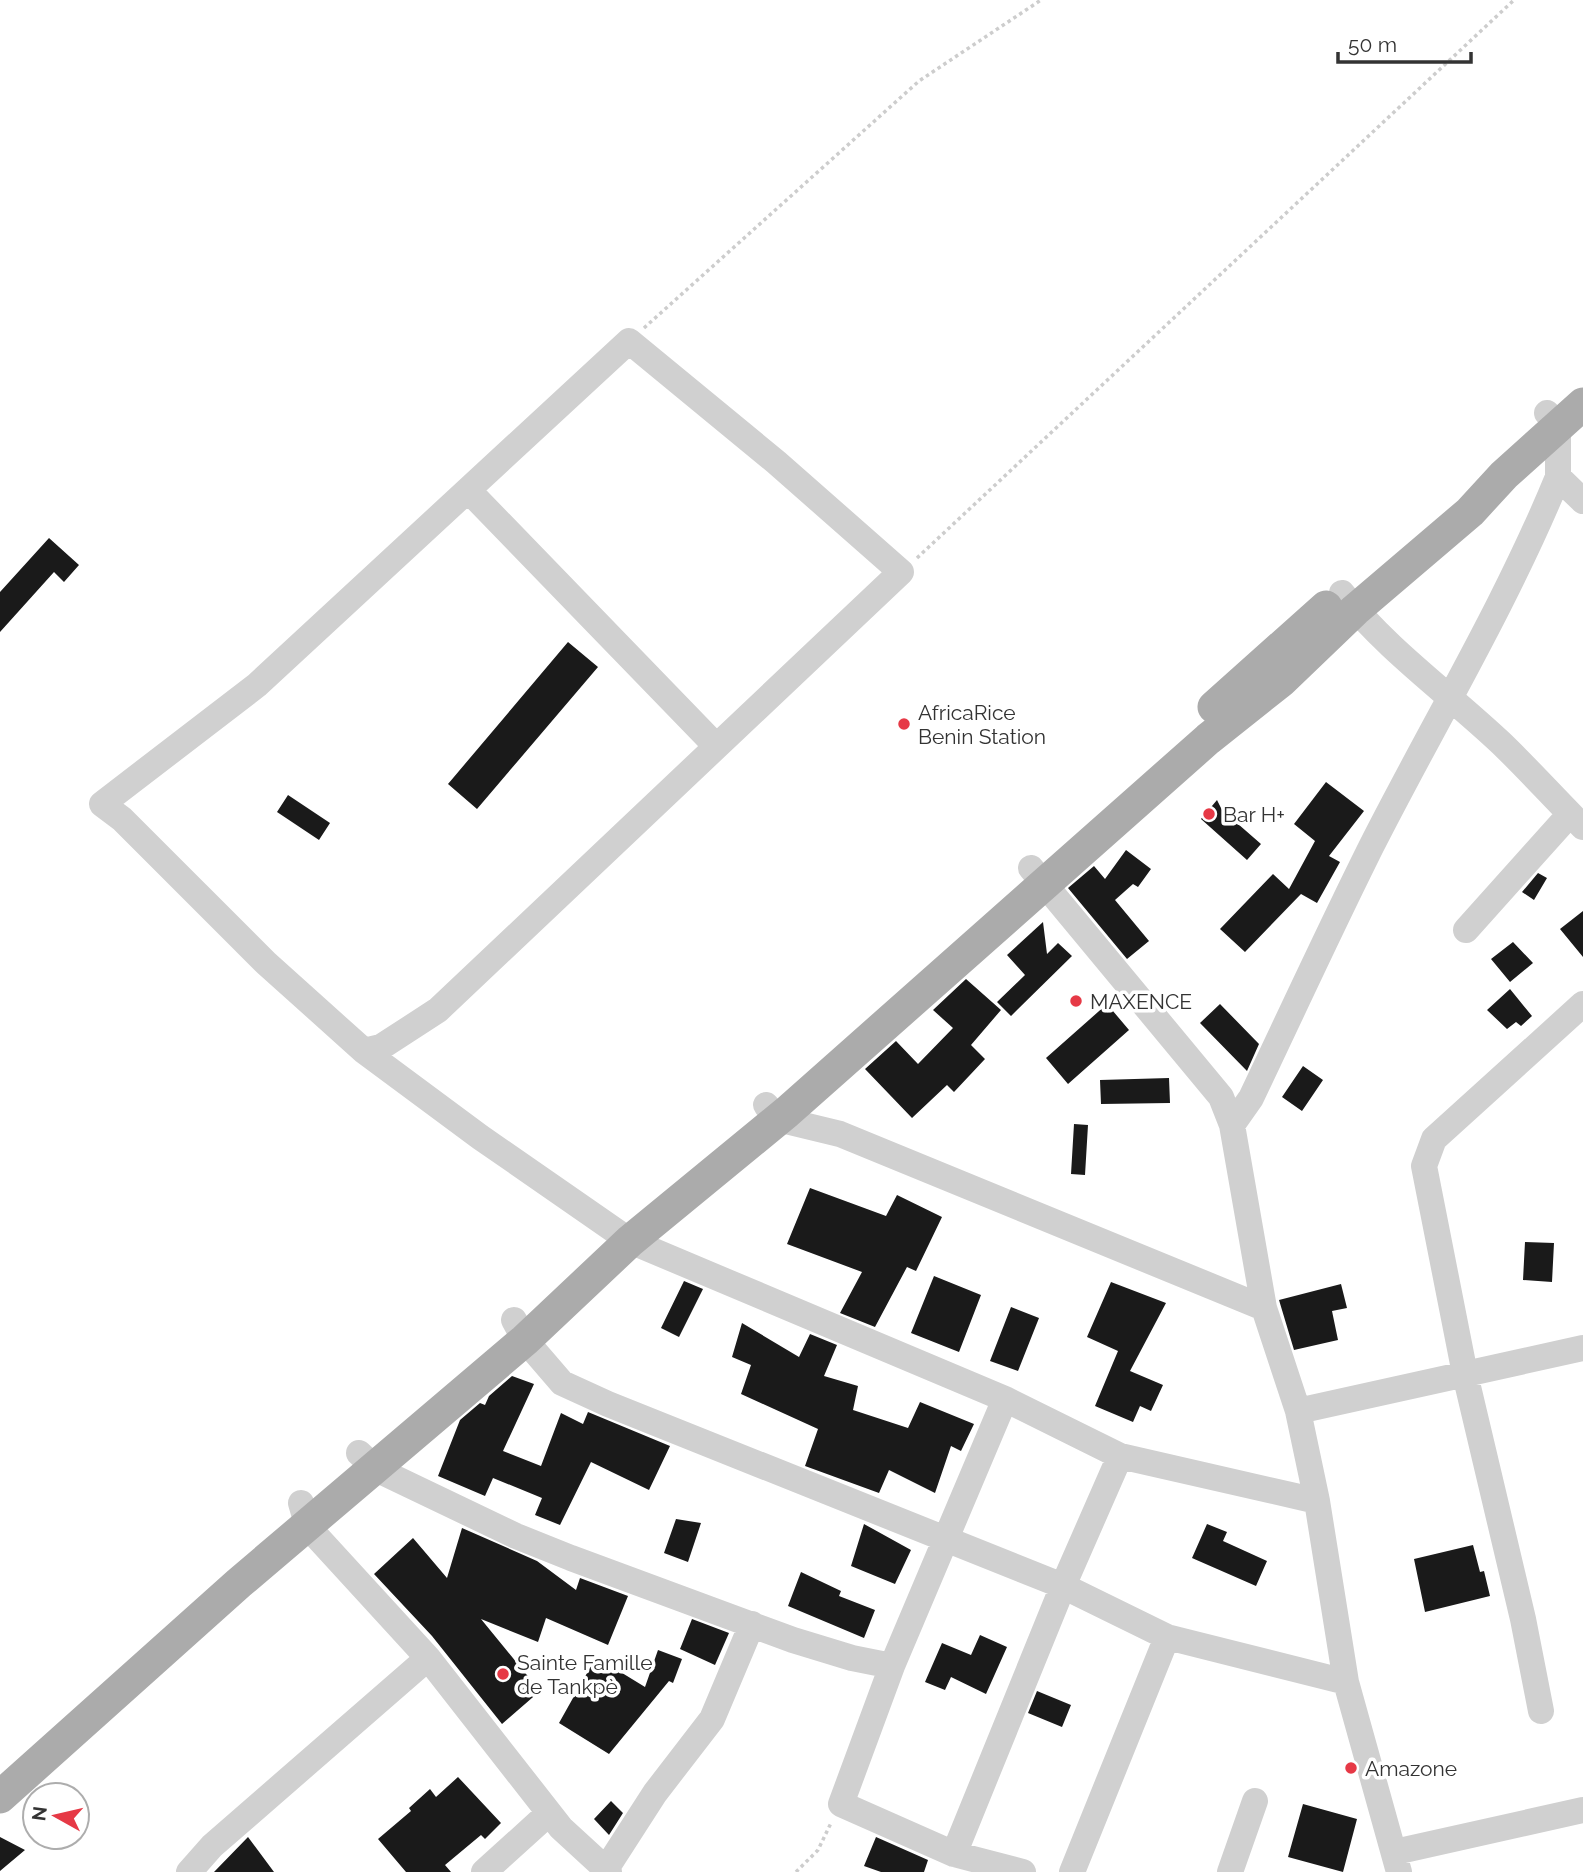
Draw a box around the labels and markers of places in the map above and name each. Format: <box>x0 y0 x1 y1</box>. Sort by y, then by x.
place label: AfricaRice Benin Station <box>918 700 1046 749</box>
marker: AfricaRice Benin Station <box>896 716 912 732</box>
place label: Bar H+ <box>1223 802 1285 827</box>
marker: Bar H+ <box>1201 806 1217 822</box>
place label: MAXENCE <box>1090 989 1192 1014</box>
marker: MAXENCE <box>1068 993 1084 1009</box>
place label: Sainte Famille de Tankpè <box>517 1650 653 1699</box>
marker: Sainte Famille de Tankpè <box>495 1666 511 1682</box>
place label: Amazone <box>1365 1756 1457 1781</box>
marker: Amazone <box>1343 1760 1359 1776</box>

